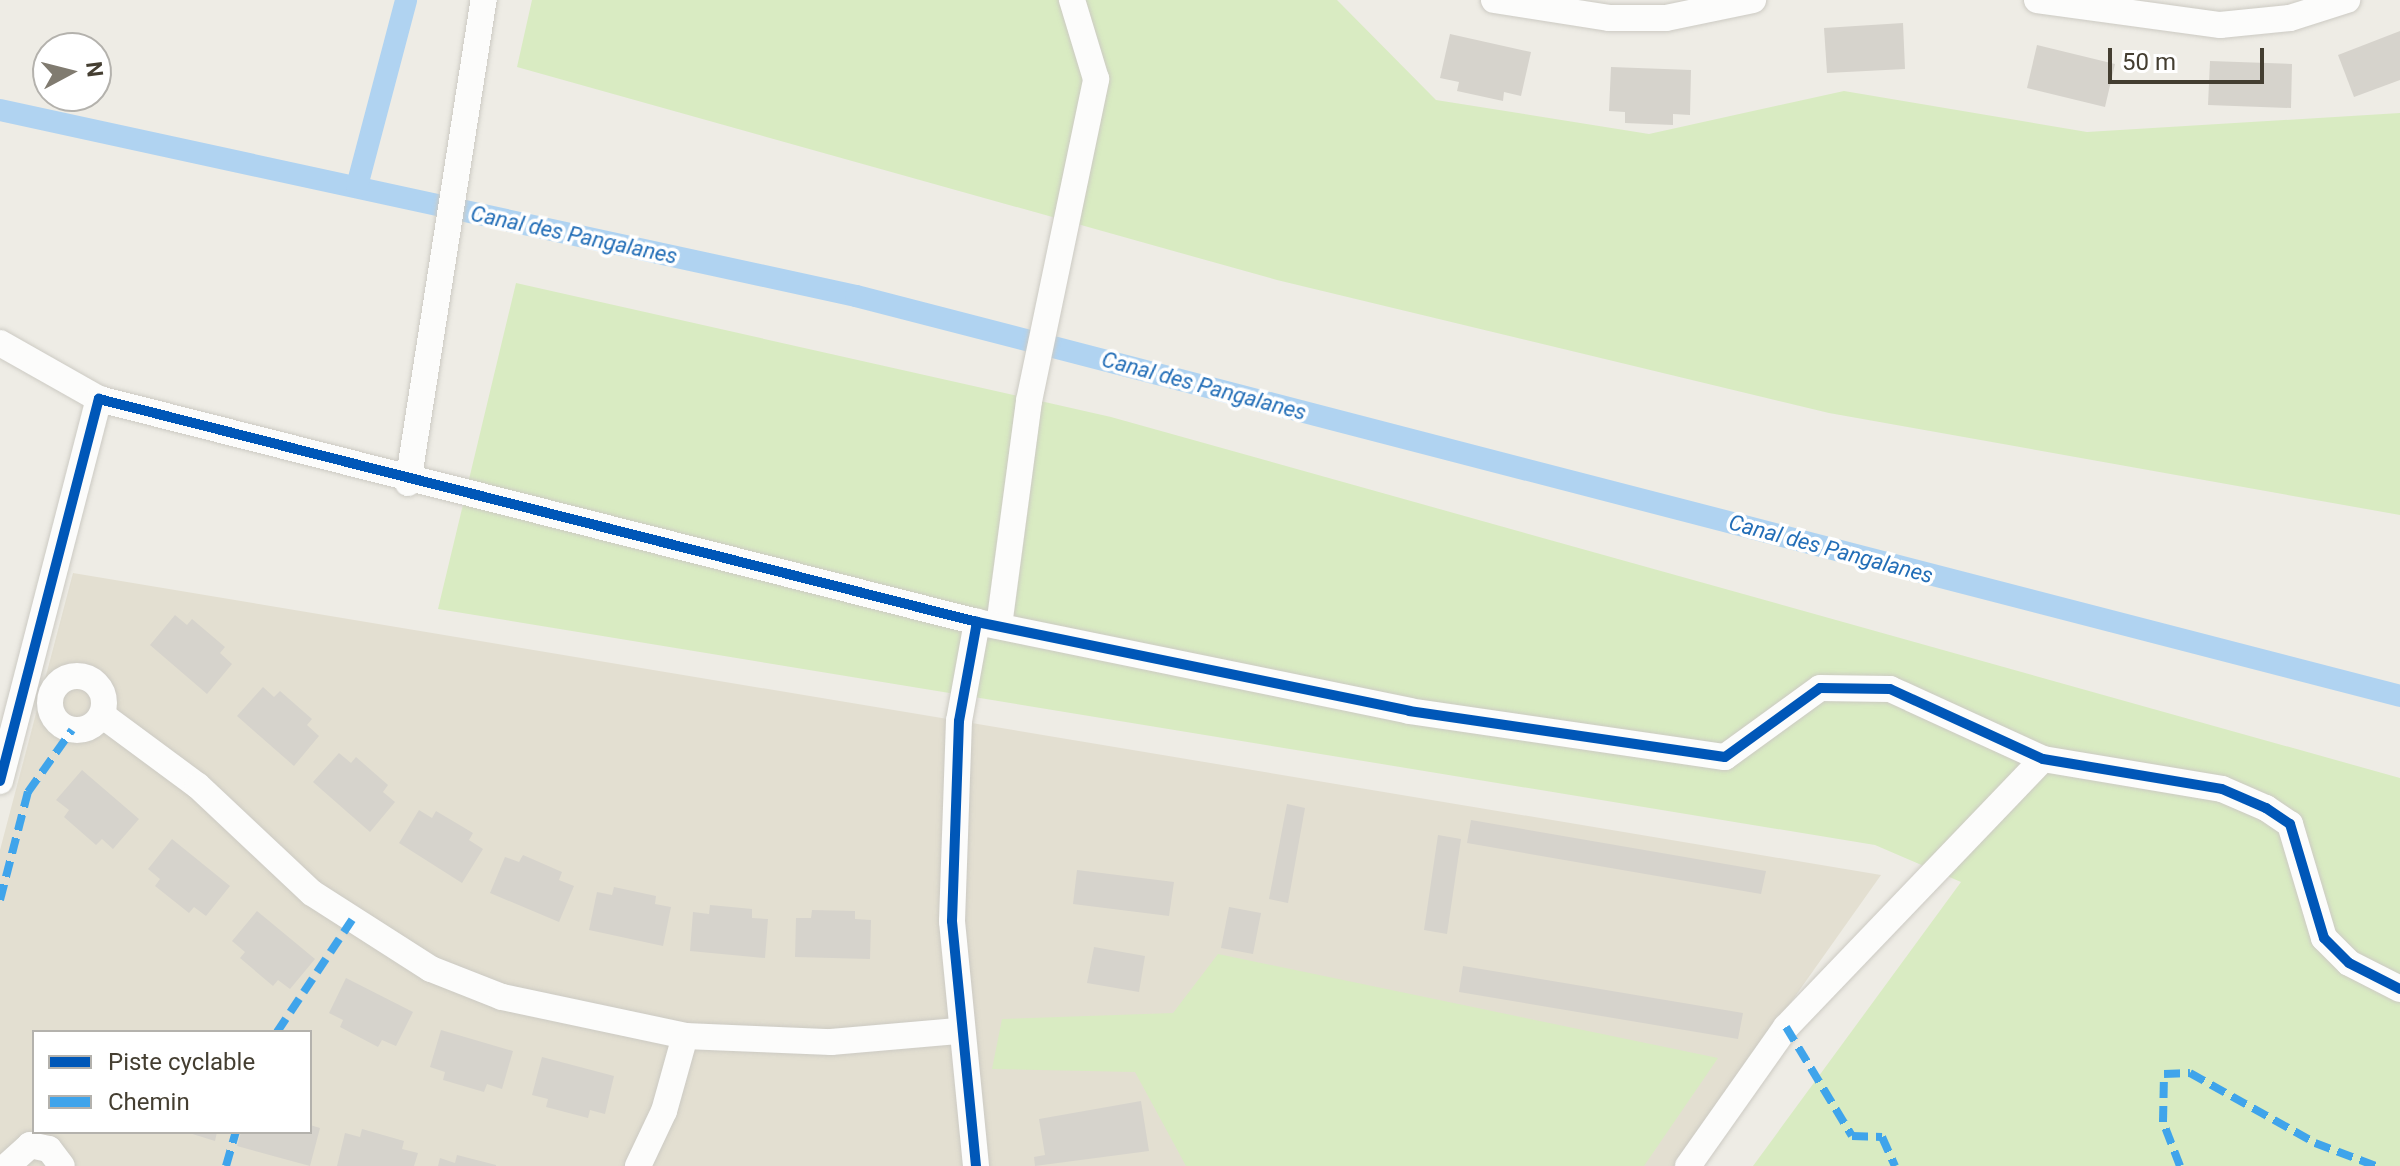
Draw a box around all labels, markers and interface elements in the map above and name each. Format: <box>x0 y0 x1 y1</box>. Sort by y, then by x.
north arrow <box>32 32 112 112</box>
scale bar <box>2112 32 2268 82</box>
text: 50 m <box>2122 48 2176 76</box>
text: N <box>81 60 108 78</box>
water label: Canal des Pangalanes <box>468 200 680 270</box>
water label: Canal des Pangalanes <box>1099 346 1309 426</box>
water label: Canal des Pangalanes <box>1726 509 1936 589</box>
legend <box>32 1030 312 1134</box>
text: Piste cyclable <box>108 1048 255 1076</box>
text: Chemin <box>108 1088 190 1116</box>

